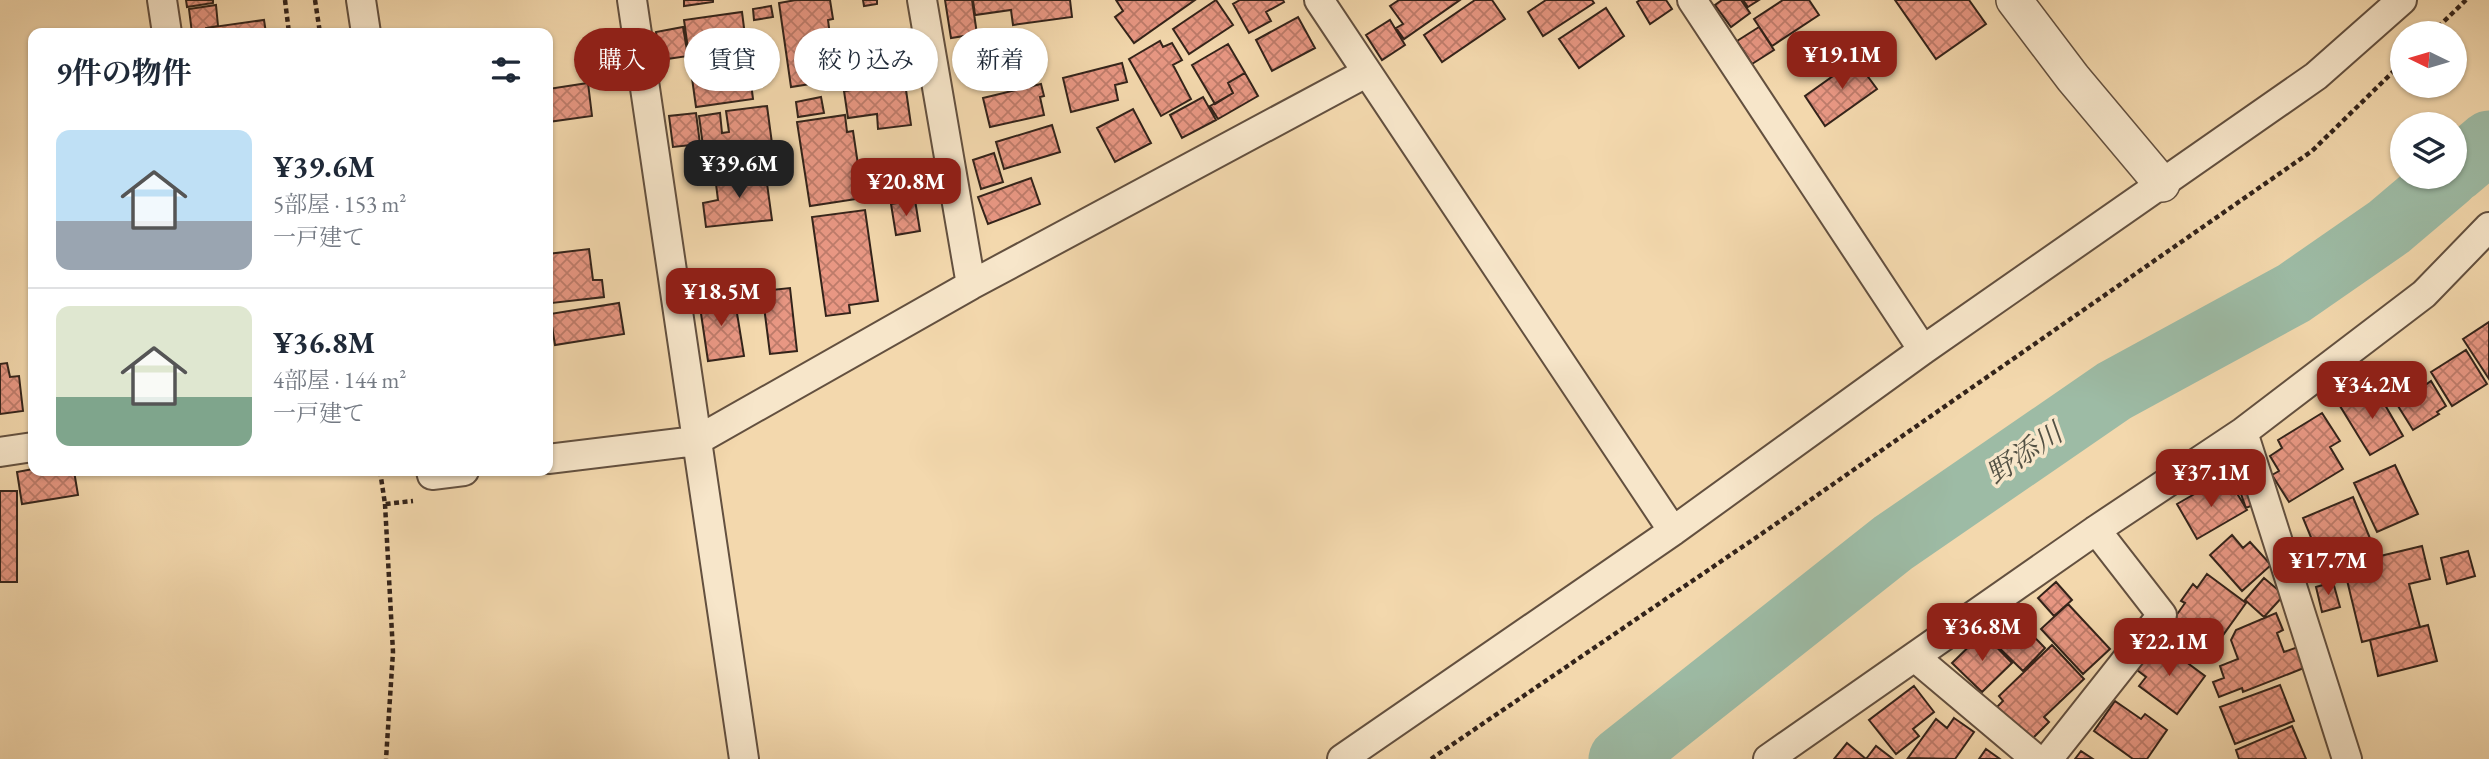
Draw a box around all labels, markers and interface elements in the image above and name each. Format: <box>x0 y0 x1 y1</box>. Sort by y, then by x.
north arrow <box>2390 21 2468 98</box>
map controls <box>2390 21 2467 189</box>
chip: 購入 <box>574 28 670 91</box>
chip: 賃貸 <box>684 28 780 91</box>
chip: 絞り込み <box>794 28 938 91</box>
chip: 新着 <box>952 28 1048 91</box>
pin: ¥19.1M <box>1785 32 1899 91</box>
text: ¥19.1M <box>1803 39 1881 69</box>
icon: filters <box>487 51 525 89</box>
text: 9件の物件 <box>56 53 192 92</box>
button: layers <box>2390 112 2467 189</box>
pin: ¥39.6M <box>682 140 796 200</box>
text: ¥39.6M <box>273 147 375 186</box>
text: ¥39.6M <box>700 148 778 178</box>
icon: home <box>112 158 196 242</box>
pin: ¥20.8M <box>849 158 963 218</box>
text: ¥20.8M <box>867 166 945 196</box>
text: 5部屋 · 153 m² <box>273 189 406 219</box>
text: 一戸建て <box>273 222 365 252</box>
pin: ¥18.5M <box>664 268 778 328</box>
text: ¥18.5M <box>682 276 760 306</box>
text: ¥36.8M <box>273 323 375 362</box>
icon: home <box>112 334 196 418</box>
pin: ¥34.2M <box>2315 362 2429 421</box>
text: 4部屋 · 144 m² <box>273 365 406 395</box>
text: ¥34.2M <box>2333 369 2411 399</box>
text: 一戸建て <box>273 398 365 428</box>
water label: 野添川 <box>1979 413 2071 491</box>
pin: ¥37.1M <box>2154 449 2268 509</box>
text: ¥37.1M <box>2172 457 2250 487</box>
pin: ¥17.7M <box>2271 538 2385 597</box>
text: ¥17.7M <box>2289 545 2367 575</box>
pin: ¥36.8M <box>1925 604 2039 663</box>
text: ¥36.8M <box>1943 611 2021 641</box>
pin: ¥22.1M <box>2112 618 2226 678</box>
text: ¥22.1M <box>2130 626 2208 656</box>

